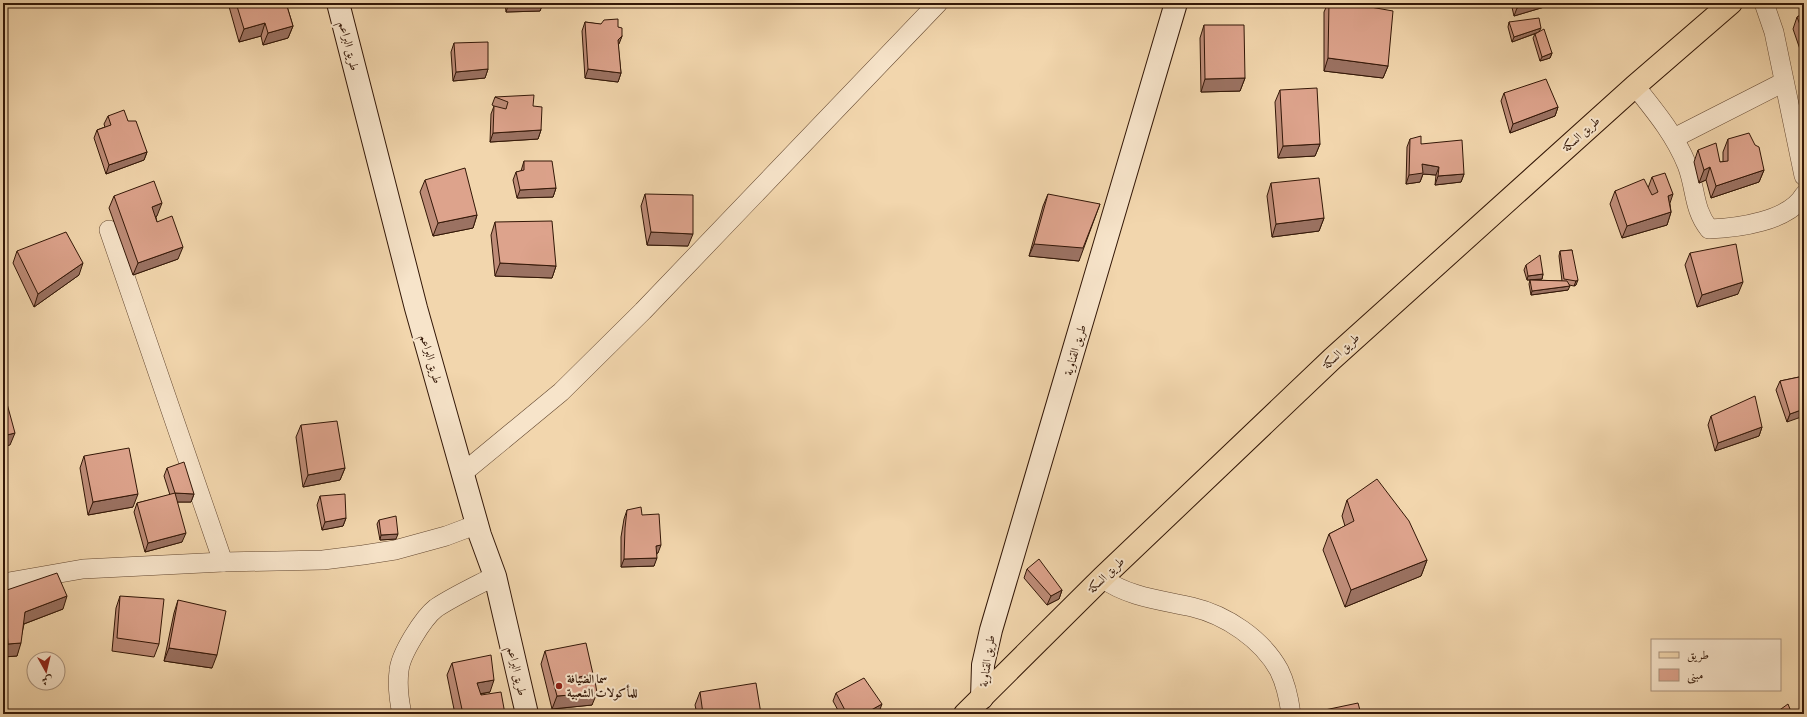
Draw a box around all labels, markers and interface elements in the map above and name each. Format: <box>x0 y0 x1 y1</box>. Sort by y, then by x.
street label: طريق البراعم <box>332 20 363 73</box>
street label: طريق السكة <box>1558 113 1603 156</box>
street label: طريق القناوية <box>1060 322 1090 377</box>
street label: طريق السكة <box>1318 330 1363 373</box>
street label: طريق البراعم <box>414 333 446 386</box>
street label: طريق السكة <box>1083 553 1128 597</box>
street label: طريق القناوية <box>975 634 999 688</box>
legend <box>1651 639 1781 691</box>
street label: طريق البراعم <box>501 645 530 698</box>
text: طريق <box>1687 647 1709 663</box>
north arrow <box>26 651 66 691</box>
text: مبنى <box>1687 667 1703 684</box>
place label: سما الضيافة للمأكولات الشعبية <box>567 671 637 701</box>
text: ش <box>41 672 54 689</box>
marker: سما الضيافة للمأكولات الشعبية <box>554 681 564 691</box>

